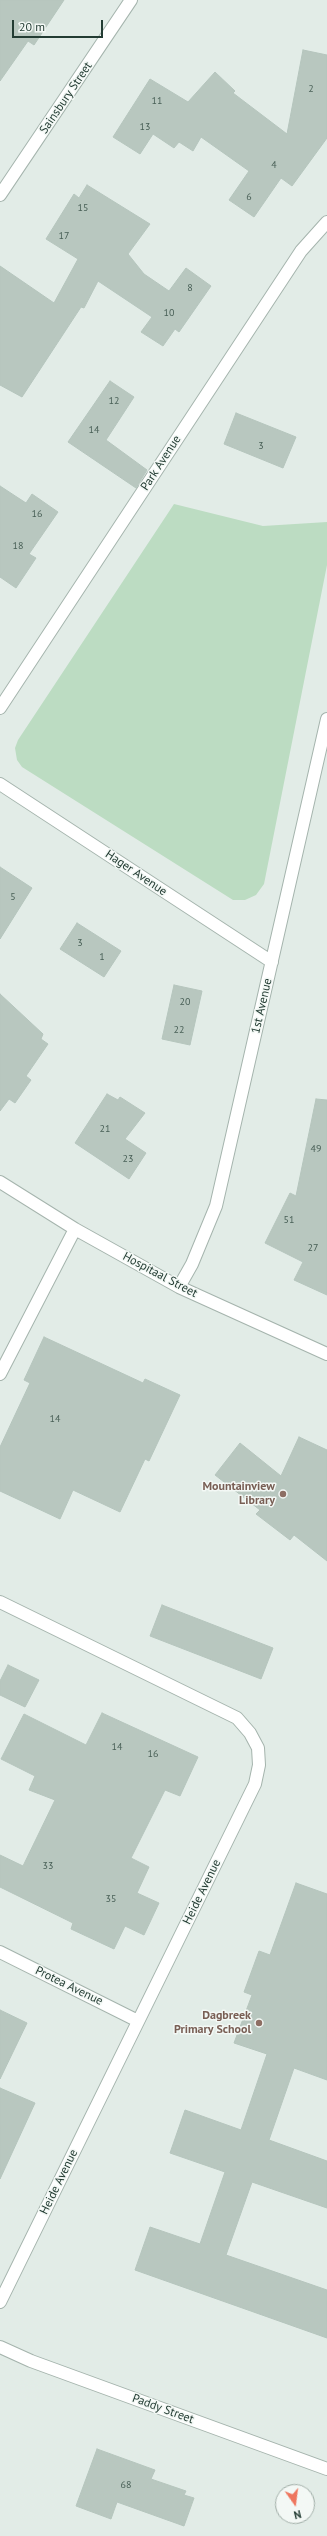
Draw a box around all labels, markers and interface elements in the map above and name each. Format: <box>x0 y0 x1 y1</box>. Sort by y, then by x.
scale bar <box>14 12 105 38</box>
text: 20 m <box>19 19 45 34</box>
street label: Sainsbury Street <box>37 59 95 137</box>
house number: 2 <box>308 83 314 95</box>
house number: 11 <box>152 95 162 107</box>
house number: 13 <box>140 121 150 133</box>
house number: 4 <box>271 159 277 171</box>
house number: 6 <box>246 191 252 203</box>
house number: 15 <box>78 202 88 214</box>
house number: 17 <box>59 230 69 242</box>
house number: 8 <box>187 282 193 294</box>
house number: 10 <box>164 307 174 319</box>
house number: 12 <box>109 395 119 407</box>
house number: 14 <box>89 424 99 436</box>
street label: Park Avenue <box>138 433 184 493</box>
house number: 3 <box>258 440 264 452</box>
house number: 16 <box>32 508 42 520</box>
house number: 18 <box>13 540 23 552</box>
street label: Hager Avenue <box>102 847 170 899</box>
house number: 5 <box>10 891 16 903</box>
house number: 3 <box>77 937 83 949</box>
house number: 1 <box>99 951 105 963</box>
street label: 1st Avenue <box>249 977 275 1035</box>
house number: 20 <box>180 996 190 1008</box>
house number: 22 <box>174 1024 184 1036</box>
house number: 21 <box>100 1123 110 1135</box>
house number: 49 <box>311 1143 321 1155</box>
house number: 23 <box>123 1153 133 1165</box>
house number: 51 <box>284 1214 294 1226</box>
house number: 27 <box>308 1242 318 1254</box>
street label: Hospitaal Street <box>120 1249 200 1301</box>
house number: 14 <box>50 1413 60 1425</box>
place label: Mountainview Library <box>202 1480 275 1508</box>
marker: Mountainview Library <box>278 1489 288 1499</box>
house number: 14 <box>112 1741 122 1753</box>
house number: 16 <box>148 1748 158 1760</box>
street label: Heide Avenue <box>180 1857 224 1927</box>
house number: 33 <box>43 1860 53 1872</box>
house number: 35 <box>106 1893 116 1905</box>
street label: Protea Avenue <box>33 1963 105 2009</box>
place label: Dagbreek Primary School <box>174 2009 251 2037</box>
marker: Dagbreek Primary School <box>254 2018 264 2028</box>
street label: Heide Avenue <box>37 2147 81 2217</box>
street label: Paddy Street <box>130 2391 196 2427</box>
house number: 68 <box>121 2479 131 2491</box>
north arrow <box>275 2484 315 2524</box>
text: N <box>292 2507 303 2522</box>

